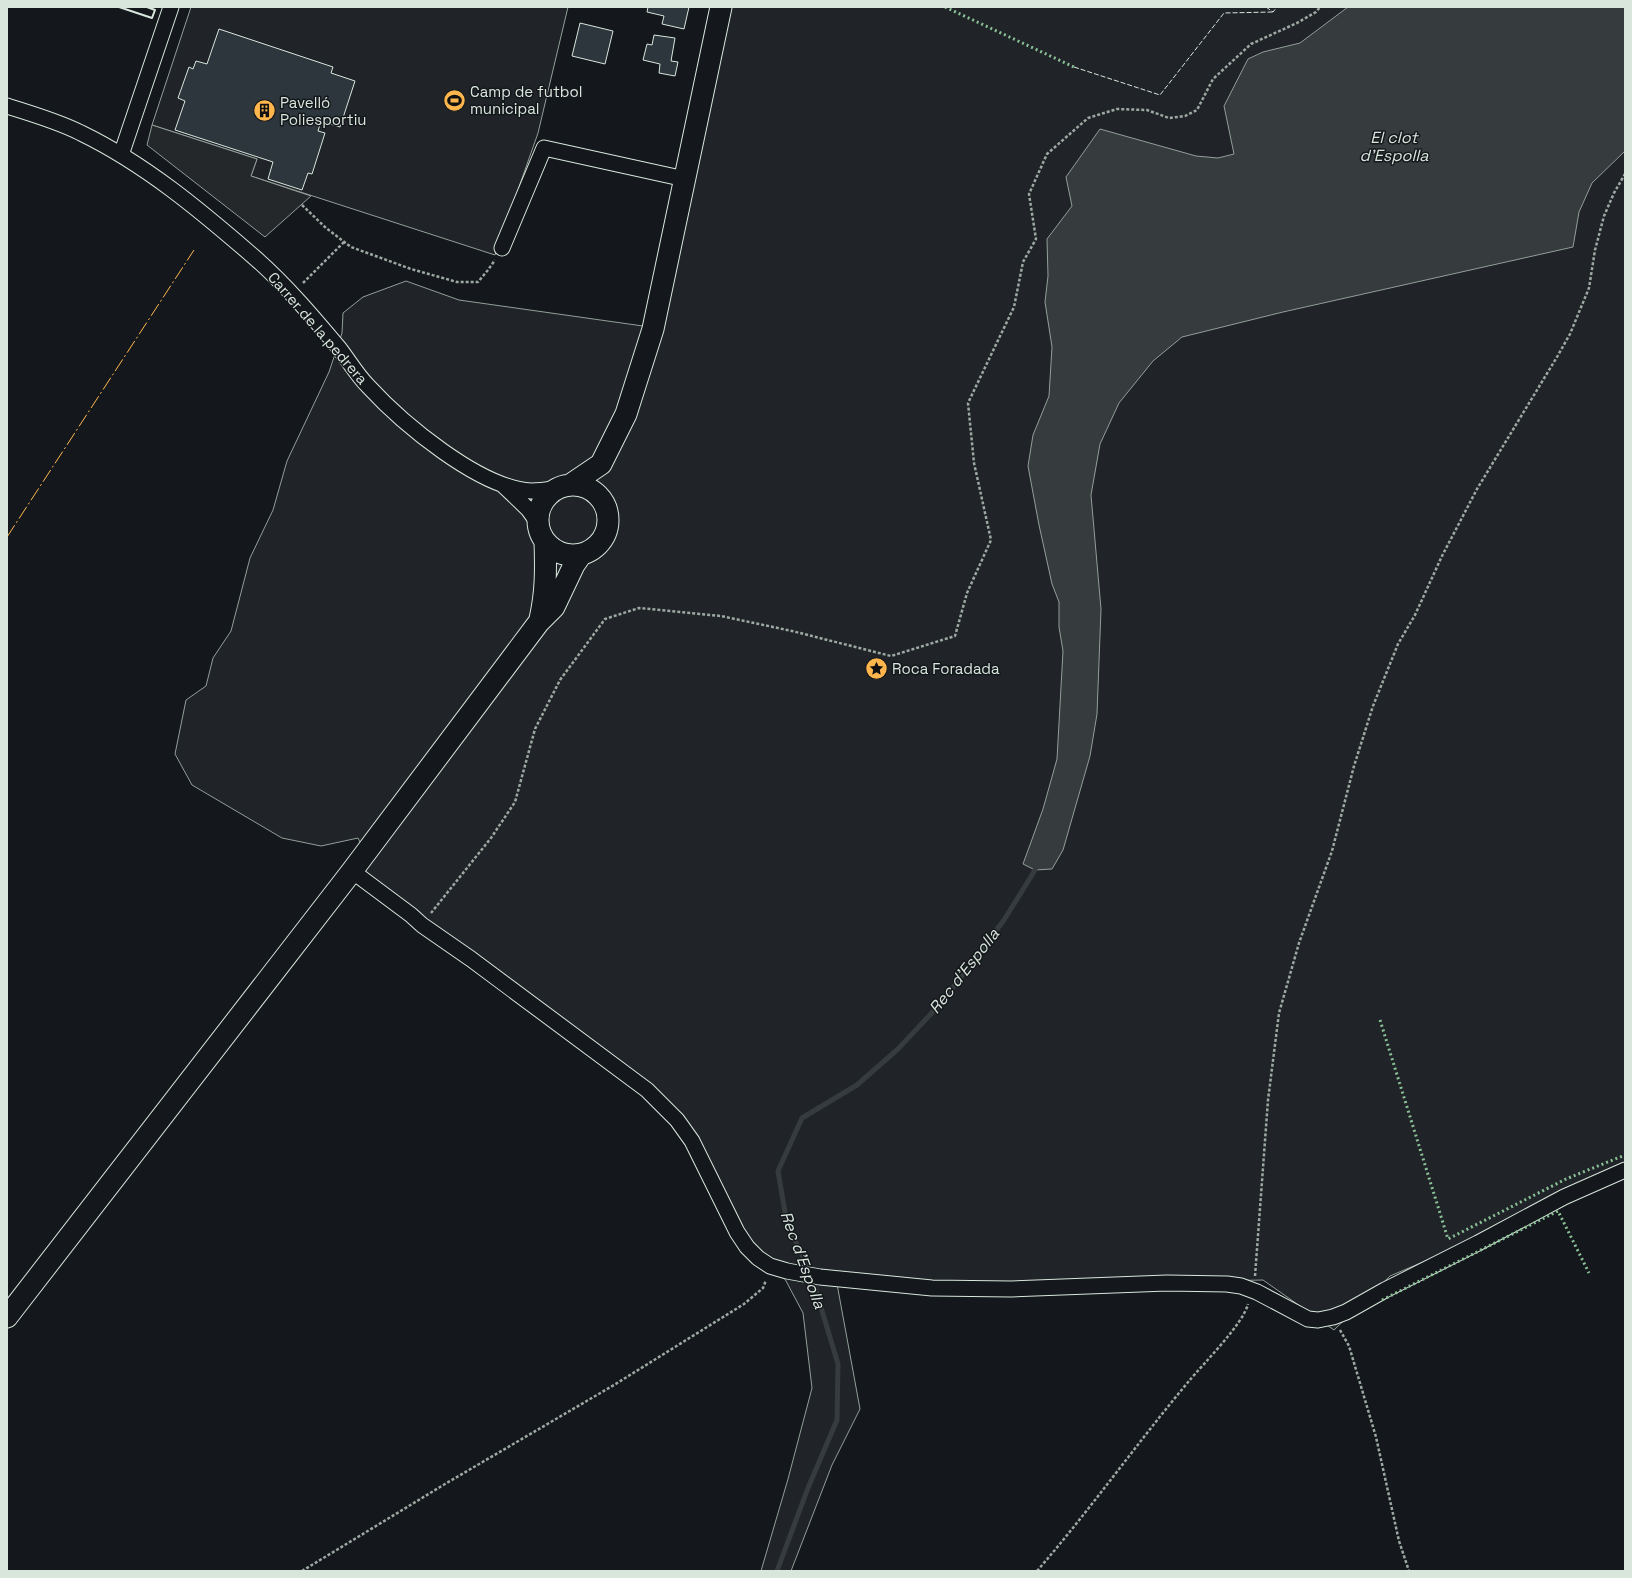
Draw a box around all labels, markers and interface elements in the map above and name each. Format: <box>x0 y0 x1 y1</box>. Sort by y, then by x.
place label: Camp de futbol municipal <box>470 82 582 118</box>
sports icon: Camp de futbol municipal <box>442 87 468 113</box>
place label: Pavelló Poliesportiu <box>280 93 367 129</box>
building icon: Pavelló Poliesportiu <box>251 98 277 124</box>
water label: El clot d'Espolla <box>1360 127 1429 166</box>
street label: Carrer de la pedrera <box>264 268 372 388</box>
place icon: Roca Foradada <box>863 655 889 681</box>
place label: Roca Foradada <box>892 659 1000 678</box>
water label: Rec d'Espolla <box>924 924 1004 1018</box>
water label: Rec d'Espolla <box>776 1208 831 1312</box>

